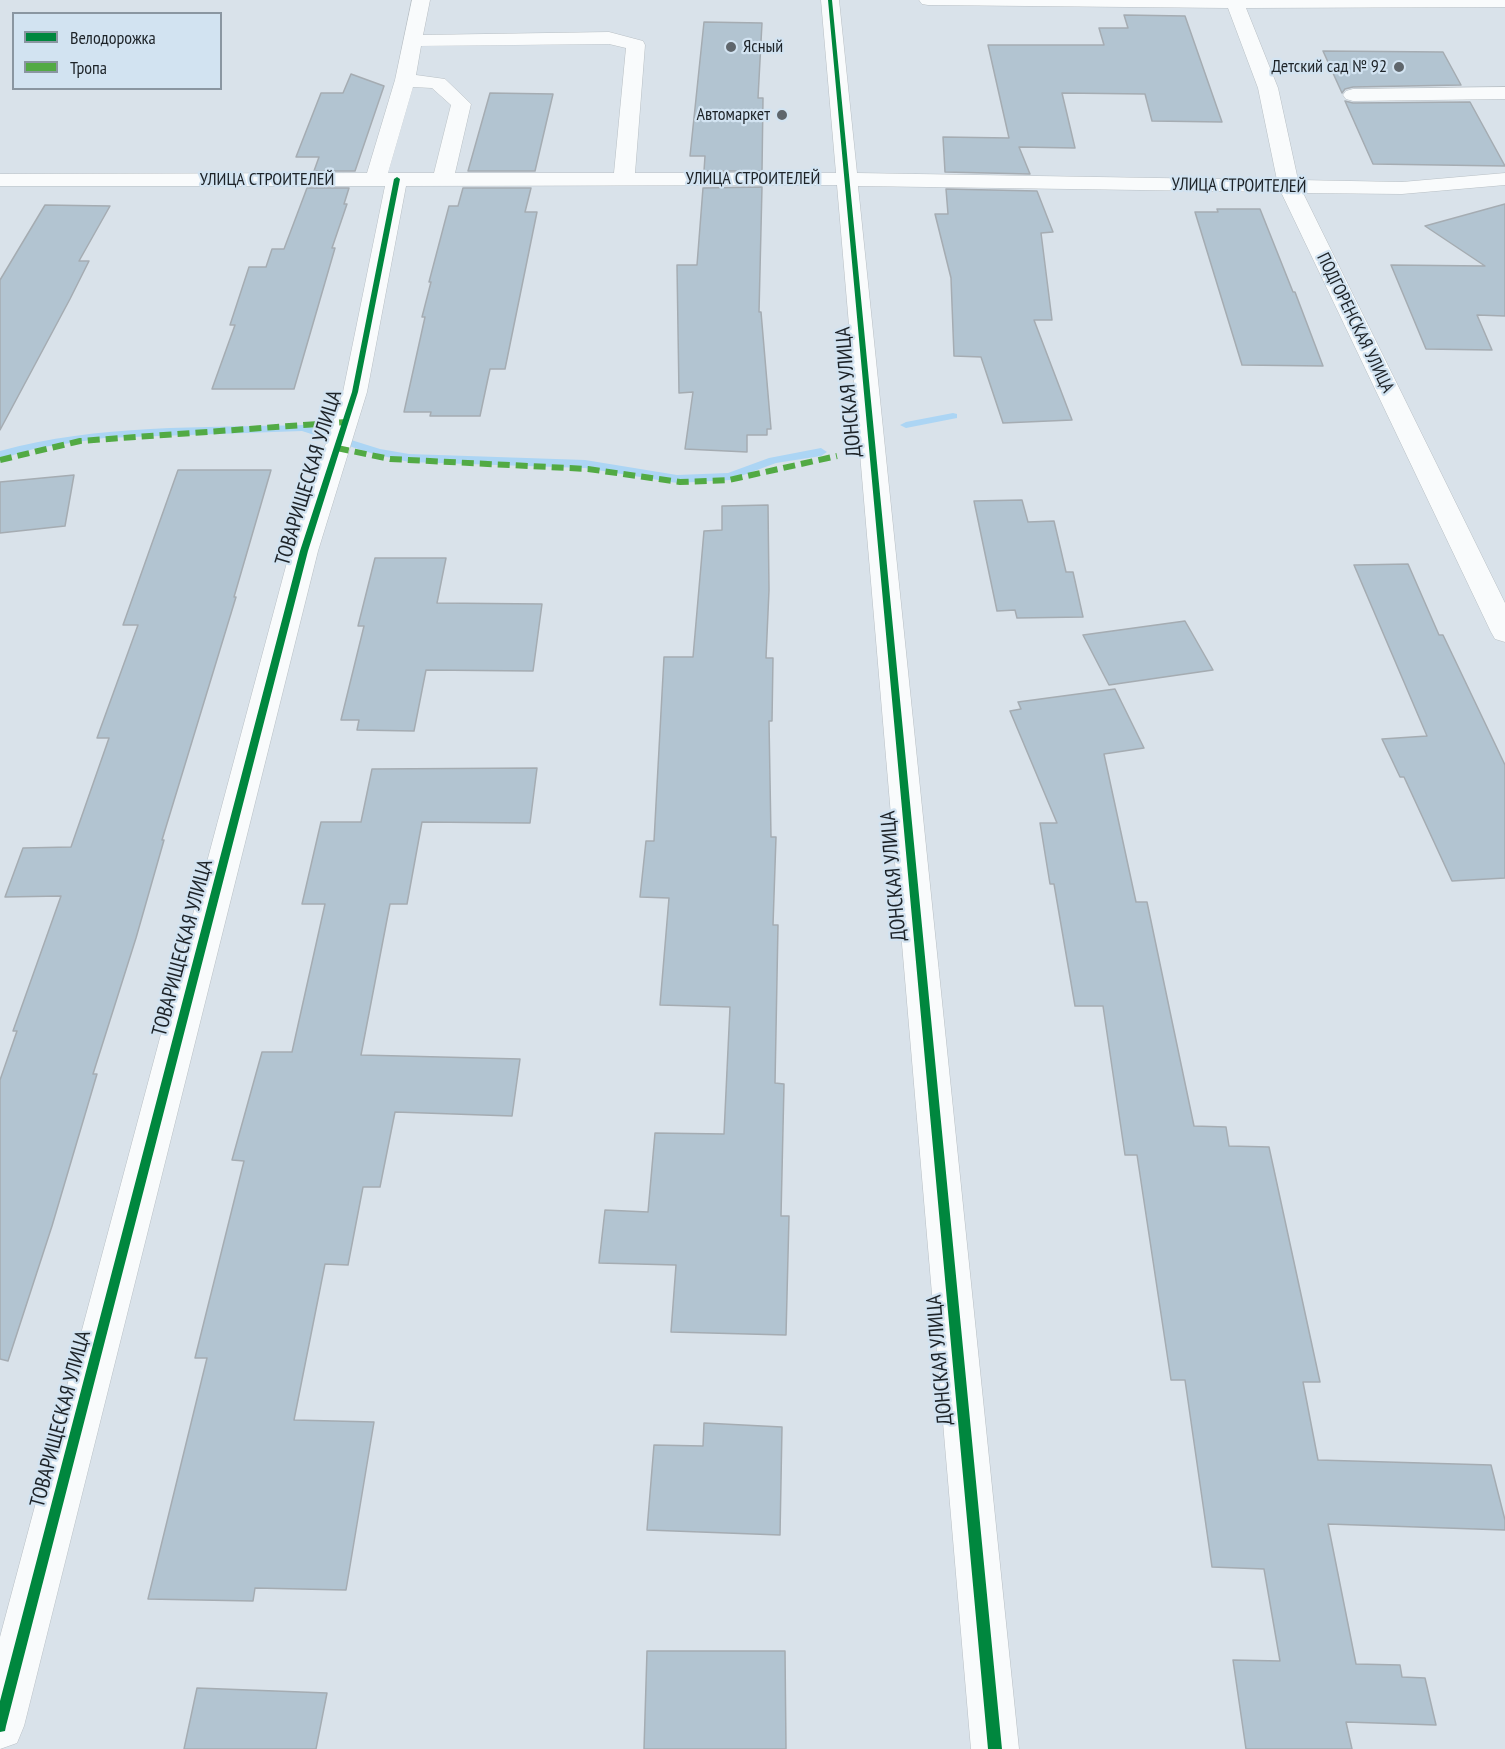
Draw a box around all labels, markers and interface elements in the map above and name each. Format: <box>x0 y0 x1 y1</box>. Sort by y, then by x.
legend <box>12 12 222 90</box>
text: Велодорожка <box>70 26 156 49</box>
place label: Ясный <box>743 36 783 58</box>
marker: Ясный <box>724 40 738 54</box>
text: Тропа <box>70 56 107 79</box>
place label: Детский сад № 92 <box>1271 56 1387 78</box>
marker: Детский сад № 92 <box>1392 60 1406 74</box>
place label: Автомаркет <box>696 104 770 126</box>
marker: Автомаркет <box>775 108 789 122</box>
street label: УЛИЦА СТРОИТЕЛЕЙ <box>686 168 820 190</box>
street label: УЛИЦА СТРОИТЕЛЕЙ <box>200 169 334 191</box>
street label: УЛИЦА СТРОИТЕЛЕЙ <box>1171 174 1307 198</box>
street label: ПОДГОРЕНСКАЯ УЛИЦА <box>1312 249 1398 397</box>
street label: ДОНСКАЯ УЛИЦА <box>831 326 867 458</box>
street label: ТОВАРИЩЕСКАЯ УЛИЦА <box>270 387 348 569</box>
street label: ДОНСКАЯ УЛИЦА <box>876 810 912 942</box>
street label: ТОВАРИЩЕСКАЯ УЛИЦА <box>147 857 219 1039</box>
street label: ДОНСКАЯ УЛИЦА <box>922 1294 958 1426</box>
street label: ТОВАРИЩЕСКАЯ УЛИЦА <box>25 1328 97 1510</box>

